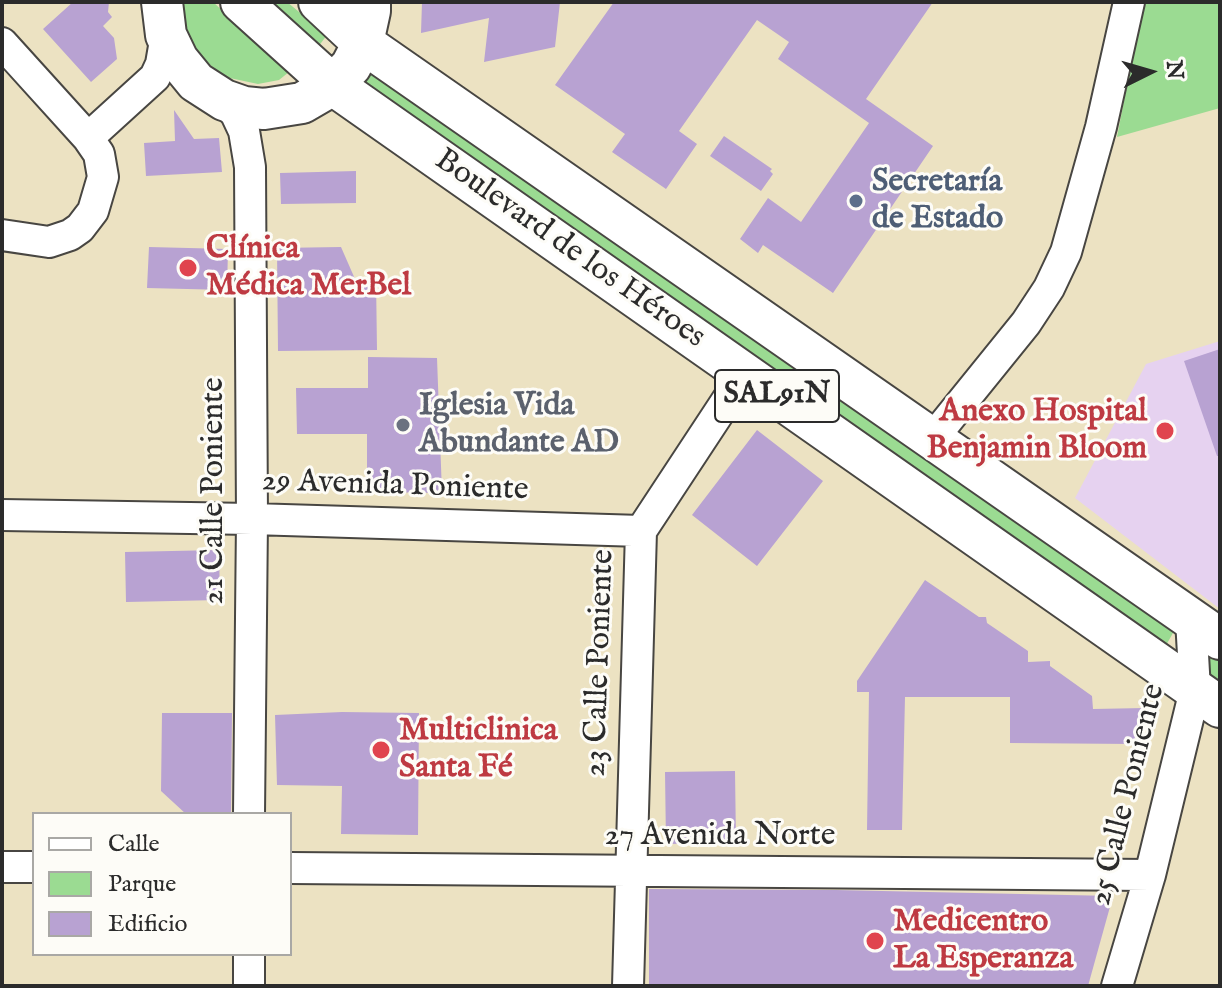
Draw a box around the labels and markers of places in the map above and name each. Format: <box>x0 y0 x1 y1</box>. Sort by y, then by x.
place label: Secretaría de Estado <box>872 164 1003 239</box>
marker: Secretaría de Estado <box>847 192 865 210</box>
place label: Clínica Médica MerBel <box>206 231 411 306</box>
marker: Clínica Médica MerBel <box>177 257 199 279</box>
place label: Iglesia Vida Abundante AD <box>419 388 619 463</box>
place label: Anexo Hospital Benjamin Bloom <box>927 394 1147 469</box>
marker: Iglesia Vida Abundante AD <box>394 416 412 434</box>
marker: Anexo Hospital Benjamin Bloom <box>1154 420 1176 442</box>
place label: Multiclinica Santa Fé <box>399 713 558 788</box>
marker: Multiclinica Santa Fé <box>370 739 392 761</box>
place label: Medicentro La Esperanza <box>893 904 1073 979</box>
marker: Medicentro La Esperanza <box>864 930 886 952</box>

